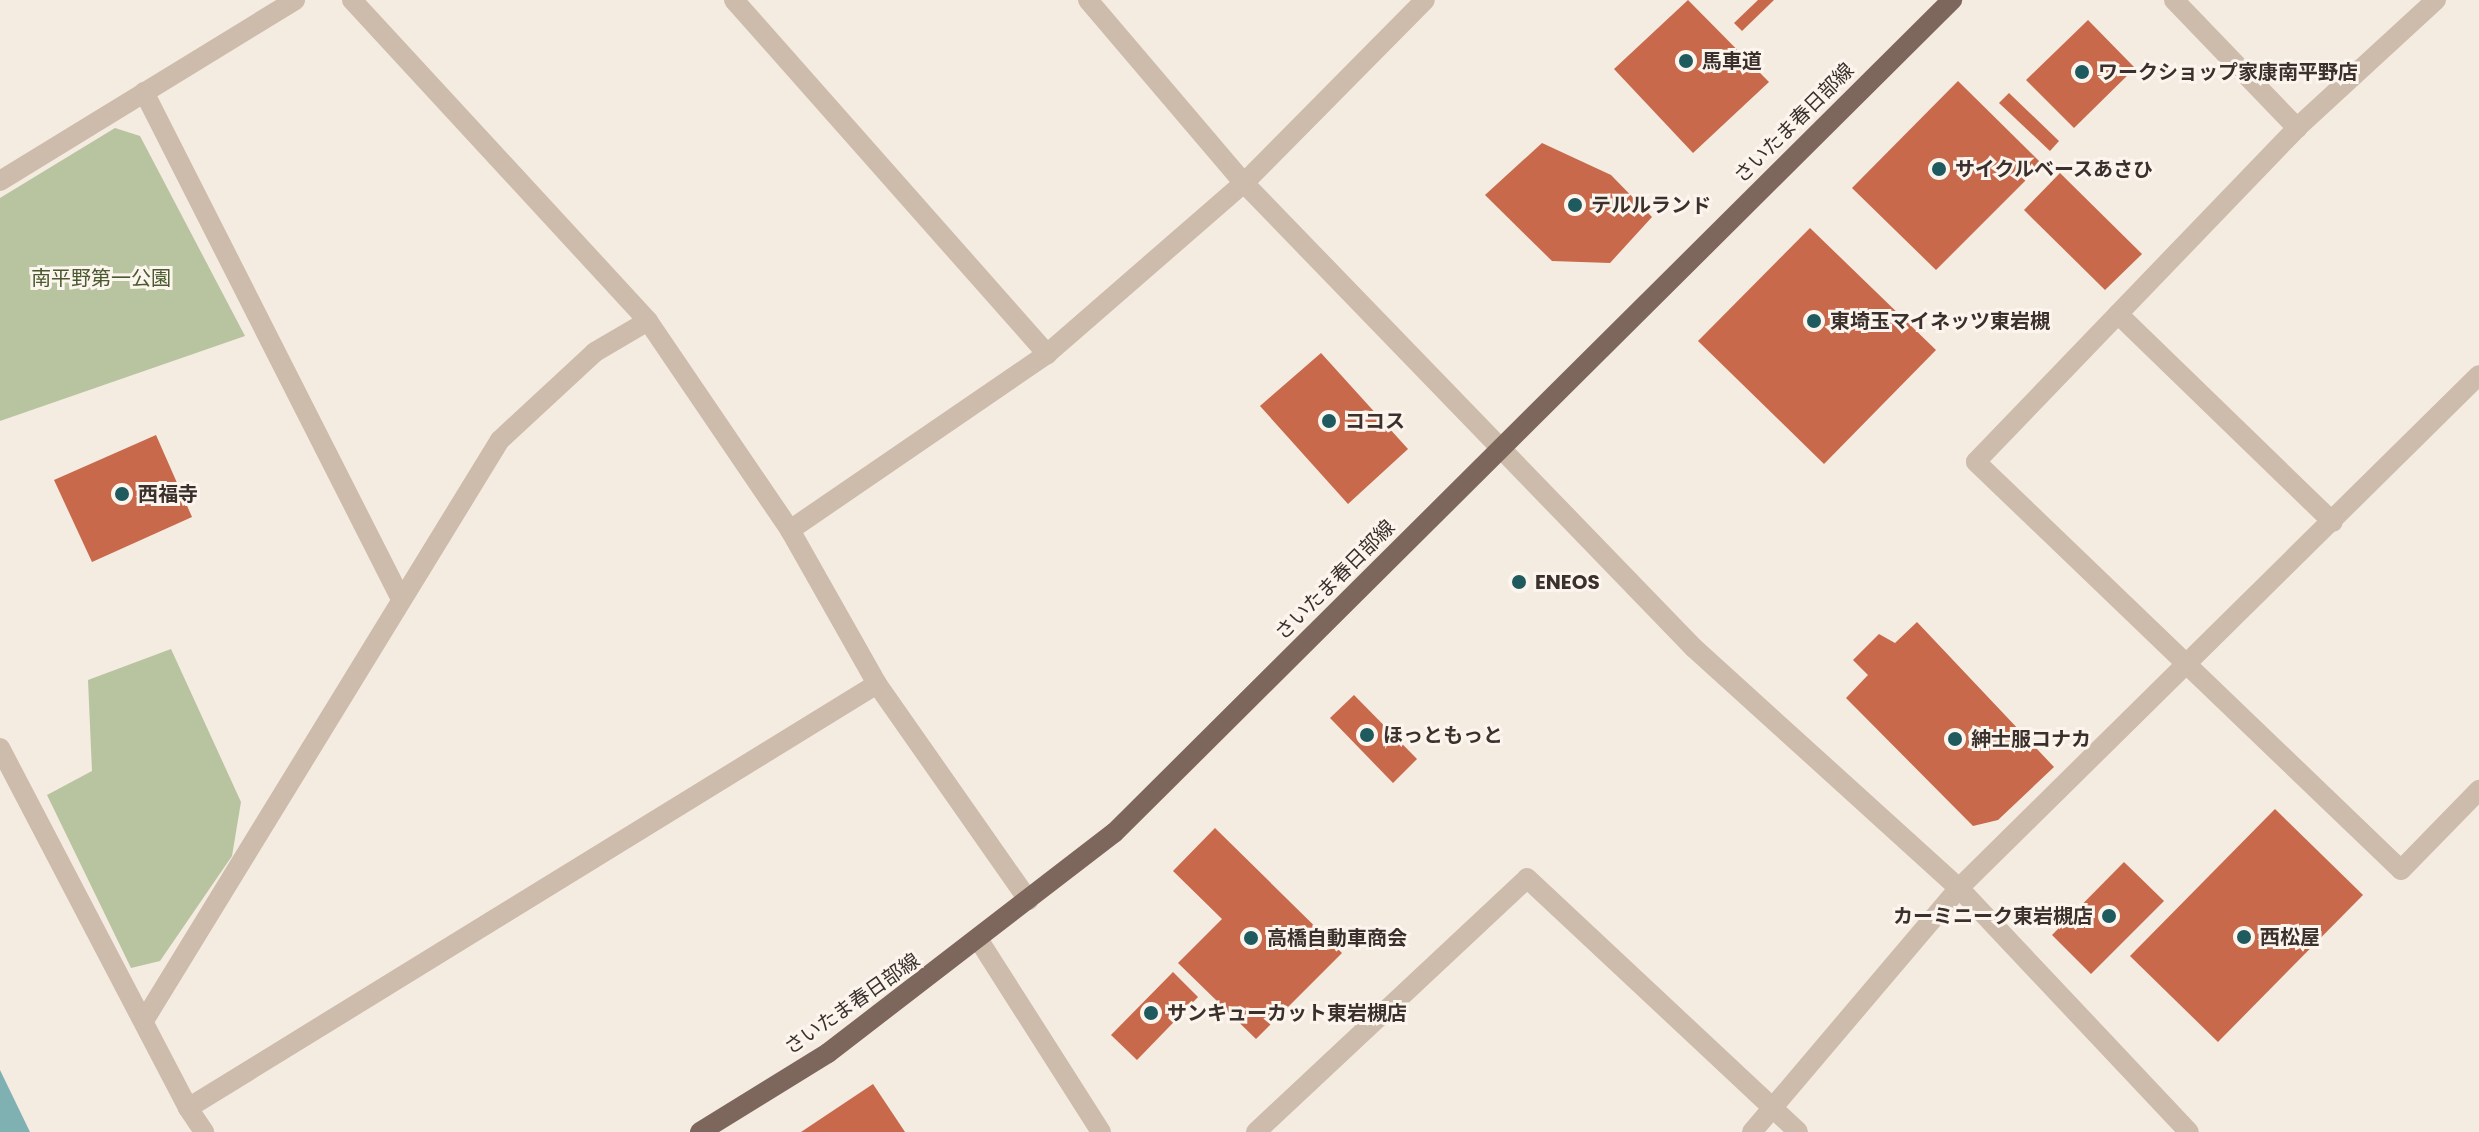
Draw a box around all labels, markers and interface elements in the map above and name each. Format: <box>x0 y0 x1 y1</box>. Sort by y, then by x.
place label: 馬車道 <box>1702 49 1762 73</box>
marker: 馬車道 <box>1677 52 1695 70</box>
street label: さいたま春日部線 <box>1729 58 1859 188</box>
place label: ワークショップ家康南平野店 <box>2098 60 2358 84</box>
marker: ワークショップ家康南平野店 <box>2073 63 2091 81</box>
place label: サイクルベースあさひ <box>1955 157 2155 181</box>
marker: サイクルベースあさひ <box>1930 160 1948 178</box>
place label: テルルランド <box>1591 193 1711 217</box>
marker: テルルランド <box>1566 196 1584 214</box>
park label: 南平野第一公園 <box>31 266 171 290</box>
place label: 東埼玉マイネッツ東岩槻 <box>1830 309 2050 333</box>
marker: 東埼玉マイネッツ東岩槻 <box>1805 312 1823 330</box>
place label: ココス <box>1345 409 1405 433</box>
marker: ココス <box>1320 412 1338 430</box>
place label: 西福寺 <box>138 482 198 506</box>
marker: 西福寺 <box>113 485 131 503</box>
street label: さいたま春日部線 <box>1270 515 1400 645</box>
place label: ENEOS <box>1535 570 1600 594</box>
marker: ENEOS <box>1510 573 1528 591</box>
place label: ほっともっと <box>1383 723 1503 747</box>
marker: ほっともっと <box>1358 726 1376 744</box>
place label: 紳士服コナカ <box>1971 727 2091 751</box>
marker: 紳士服コナカ <box>1946 730 1964 748</box>
place label: カーミニーク東岩槻店 <box>1893 904 2093 928</box>
marker: カーミニーク東岩槻店 <box>2100 907 2118 925</box>
place label: 西松屋 <box>2260 925 2320 949</box>
place label: 高橋自動車商会 <box>1267 926 1407 950</box>
marker: 西松屋 <box>2235 928 2253 946</box>
marker: 高橋自動車商会 <box>1242 929 1260 947</box>
street label: さいたま春日部線 <box>780 948 924 1060</box>
place label: サンキューカット東岩槻店 <box>1167 1001 1407 1025</box>
marker: サンキューカット東岩槻店 <box>1142 1004 1160 1022</box>

